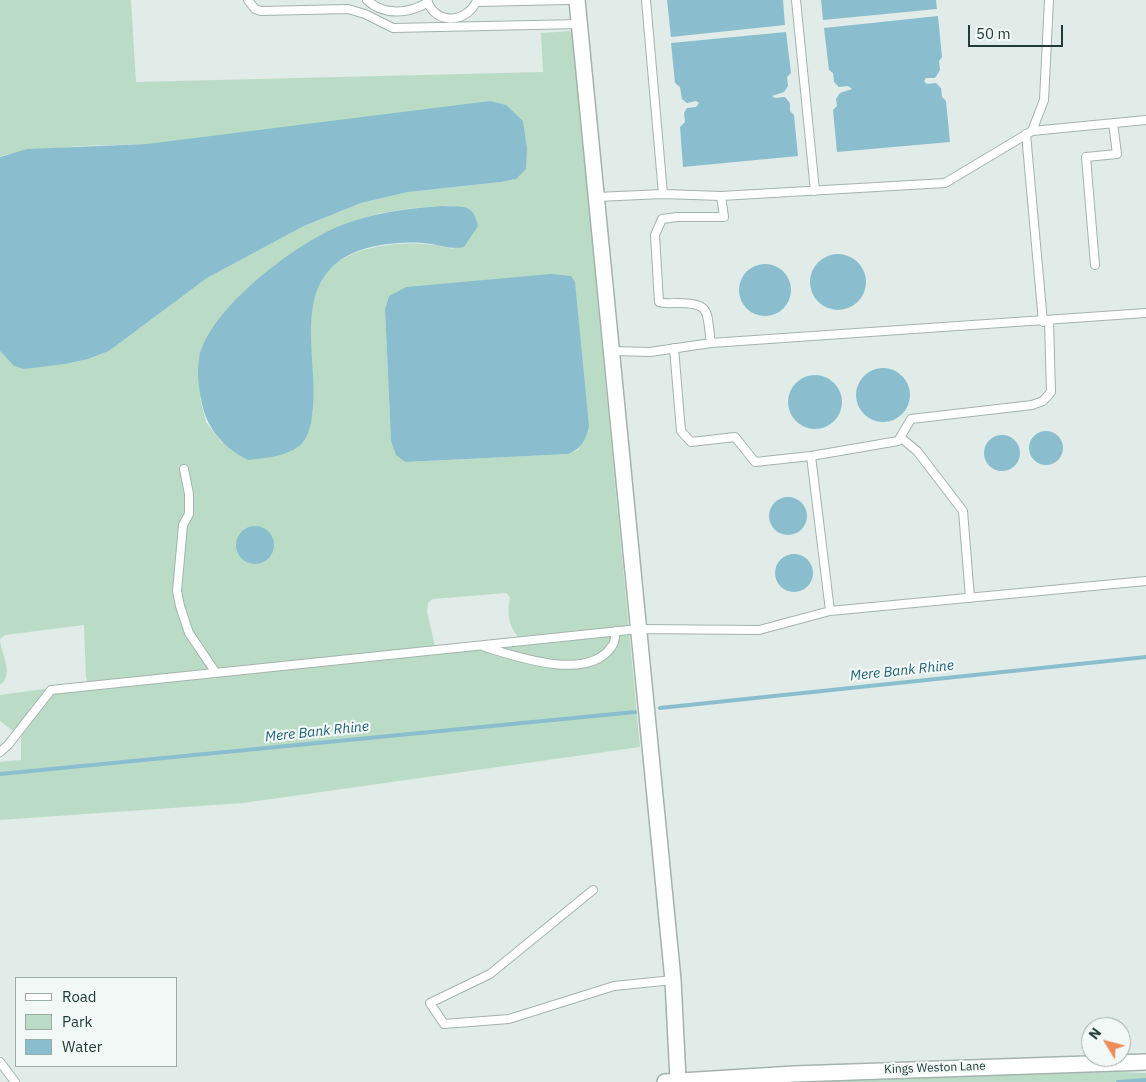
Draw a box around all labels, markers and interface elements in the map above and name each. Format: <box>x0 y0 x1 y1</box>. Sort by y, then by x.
scale bar <box>971 15 1066 47</box>
text: 50 m <box>976 24 1011 43</box>
water label: Mere Bank Rhine <box>849 657 955 685</box>
water label: Mere Bank Rhine <box>264 718 370 746</box>
legend <box>15 977 178 1067</box>
text: Road <box>62 987 97 1006</box>
text: Park <box>62 1012 92 1031</box>
north arrow <box>1081 1017 1131 1067</box>
text: N <box>1085 1024 1105 1043</box>
text: Water <box>62 1037 102 1056</box>
street label: Kings Weston Lane <box>884 1059 986 1077</box>

